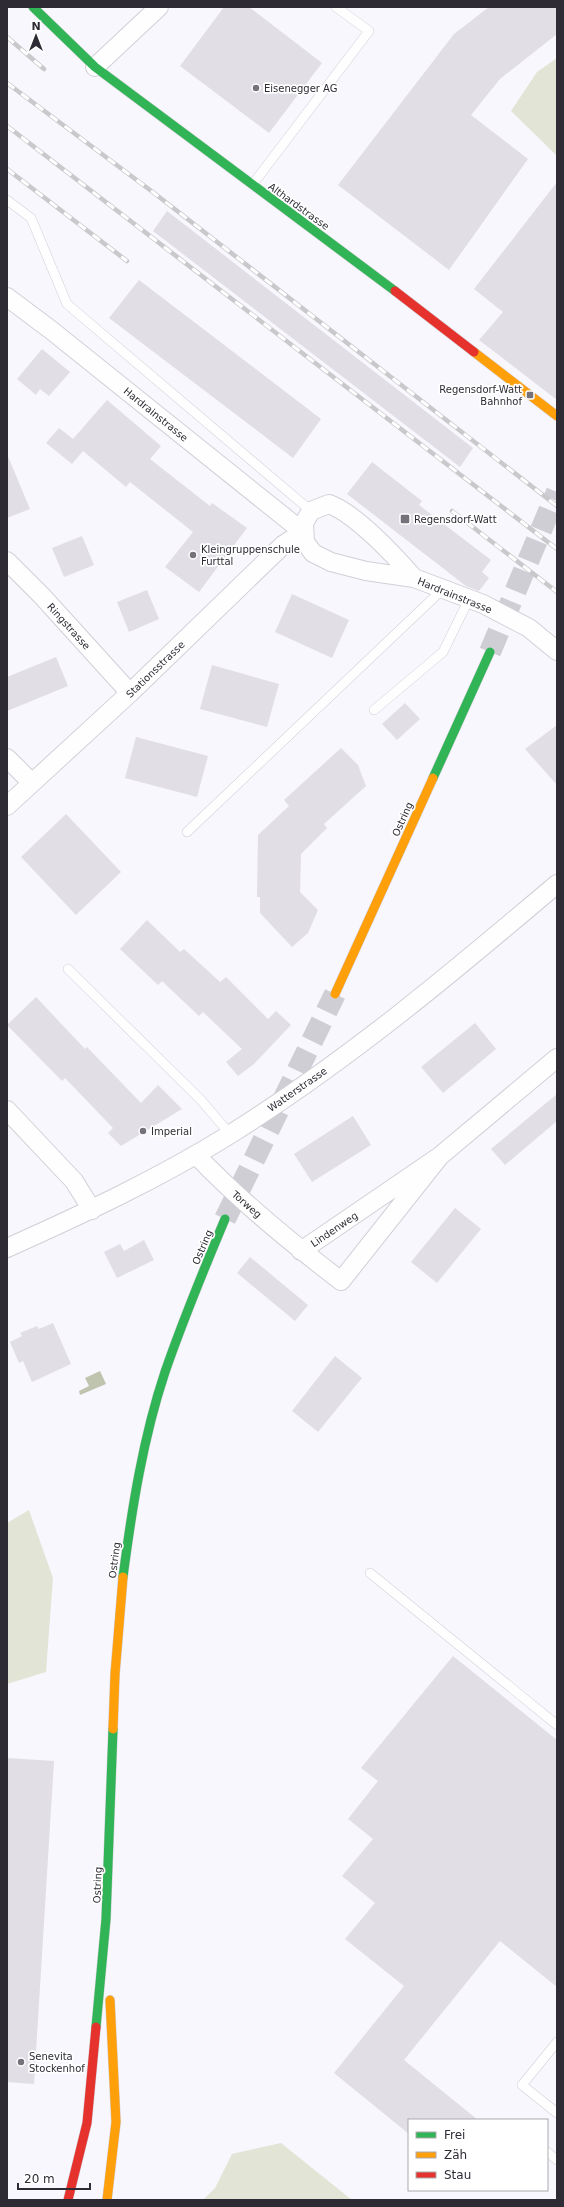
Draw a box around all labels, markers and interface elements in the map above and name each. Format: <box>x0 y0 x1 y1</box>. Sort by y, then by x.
north arrow <box>16 16 56 56</box>
text: N <box>31 20 41 33</box>
marker: Eisenegger AG <box>251 83 261 93</box>
place label: Eisenegger AG <box>264 83 338 94</box>
street label: Althardstrasse <box>266 181 331 232</box>
place label: Regensdorf-Watt Bahnhof <box>439 384 522 407</box>
street label: Hardrainstrasse <box>121 385 190 444</box>
marker: Regensdorf-Watt Bahnhof <box>525 390 535 400</box>
marker: Regensdorf-Watt <box>399 513 411 525</box>
place label: Regensdorf-Watt <box>414 514 497 525</box>
place label: Kleingruppenschule Furttal <box>201 544 300 567</box>
marker: Kleingruppenschule Furttal <box>188 550 198 560</box>
street label: Hardrainstrasse <box>416 576 494 615</box>
street label: Ringstrasse <box>45 601 92 652</box>
street label: Stationsstrasse <box>124 639 187 700</box>
street label: Ostring <box>390 800 415 838</box>
street label: Watterstrasse <box>266 1065 329 1114</box>
marker: Imperial <box>138 1126 148 1136</box>
place label: Imperial <box>151 1126 192 1137</box>
street label: Torweg <box>229 1188 264 1220</box>
street label: Lindenweg <box>309 1210 360 1249</box>
street label: Ostring <box>190 1228 215 1266</box>
street label: Ostring <box>107 1541 122 1579</box>
street label: Ostring <box>91 1867 104 1903</box>
place label: Senevita Stockenhof <box>29 2051 85 2074</box>
marker: Senevita Stockenhof <box>16 2057 26 2067</box>
legend <box>408 2119 548 2191</box>
text: Frei <box>444 2128 465 2142</box>
text: Zäh <box>444 2148 467 2162</box>
scale bar <box>18 2165 90 2191</box>
text: Stau <box>444 2168 471 2182</box>
text: 20 m <box>24 2172 55 2186</box>

